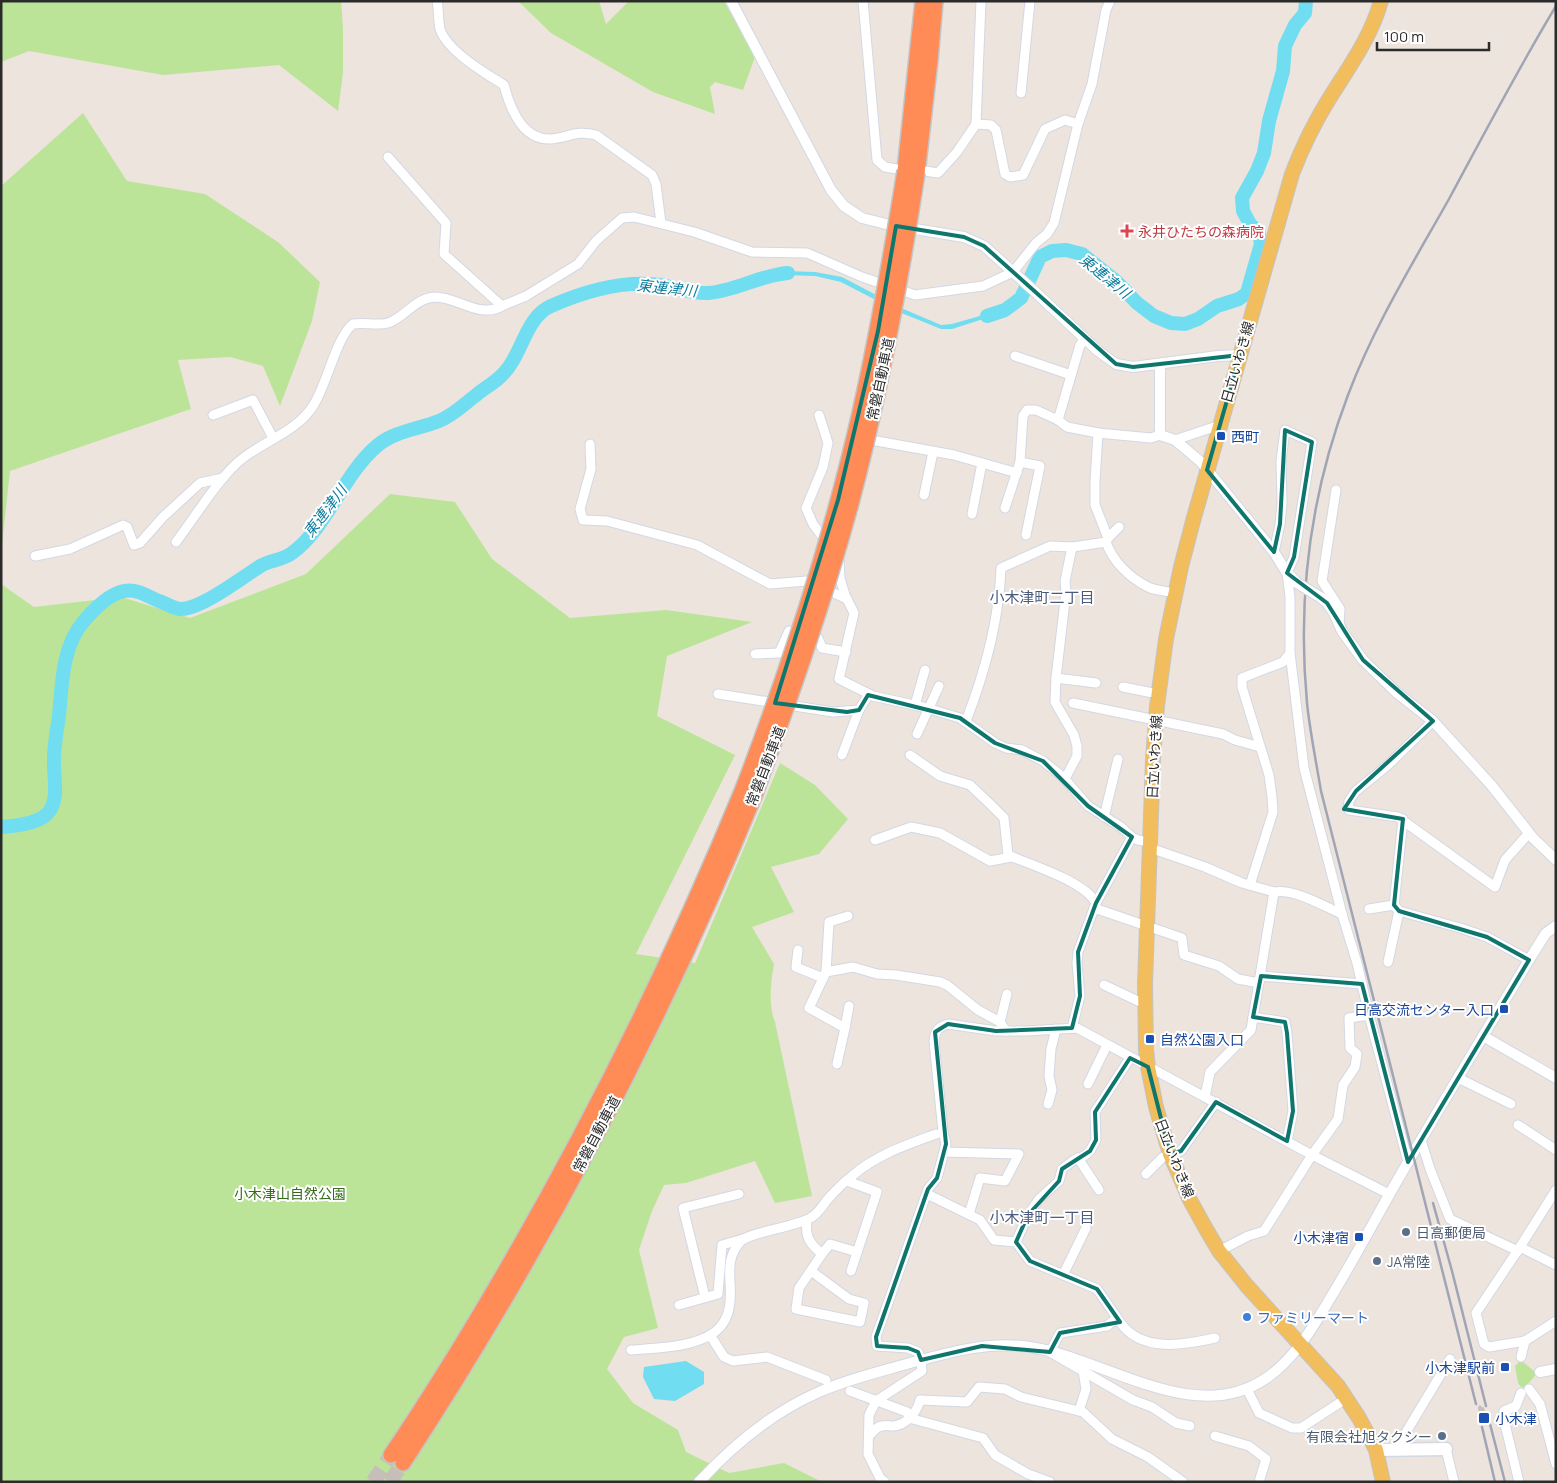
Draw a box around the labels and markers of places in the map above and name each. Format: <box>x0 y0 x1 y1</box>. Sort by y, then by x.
place label: 永井ひたちの森病院 <box>1138 222 1264 241</box>
marker: 永井ひたちの森病院 <box>1120 224 1134 238</box>
place label: 西町 <box>1231 427 1259 446</box>
marker: 西町 <box>1215 430 1227 442</box>
place label: 日高交流センター入口 <box>1354 1000 1494 1019</box>
marker: 日高交流センター入口 <box>1498 1003 1510 1015</box>
place label: 自然公園入口 <box>1160 1030 1244 1049</box>
marker: 自然公園入口 <box>1144 1033 1156 1045</box>
place label: 日高郵便局 <box>1416 1223 1486 1242</box>
marker: 日高郵便局 <box>1400 1226 1412 1238</box>
place label: 小木津宿 <box>1293 1228 1349 1247</box>
marker: 小木津宿 <box>1353 1231 1365 1243</box>
place label: JA常陸 <box>1387 1252 1430 1271</box>
marker: JA常陸 <box>1371 1255 1383 1267</box>
place label: ファミリーマート <box>1257 1308 1369 1327</box>
marker: ファミリーマート <box>1241 1311 1253 1323</box>
place label: 小木津駅前 <box>1425 1358 1495 1377</box>
marker: 小木津駅前 <box>1499 1361 1511 1373</box>
place label: 小木津 <box>1495 1409 1537 1428</box>
marker: 小木津 <box>1477 1411 1491 1425</box>
place label: 有限会社旭タクシー <box>1306 1427 1432 1446</box>
marker: 有限会社旭タクシー <box>1436 1430 1448 1442</box>

